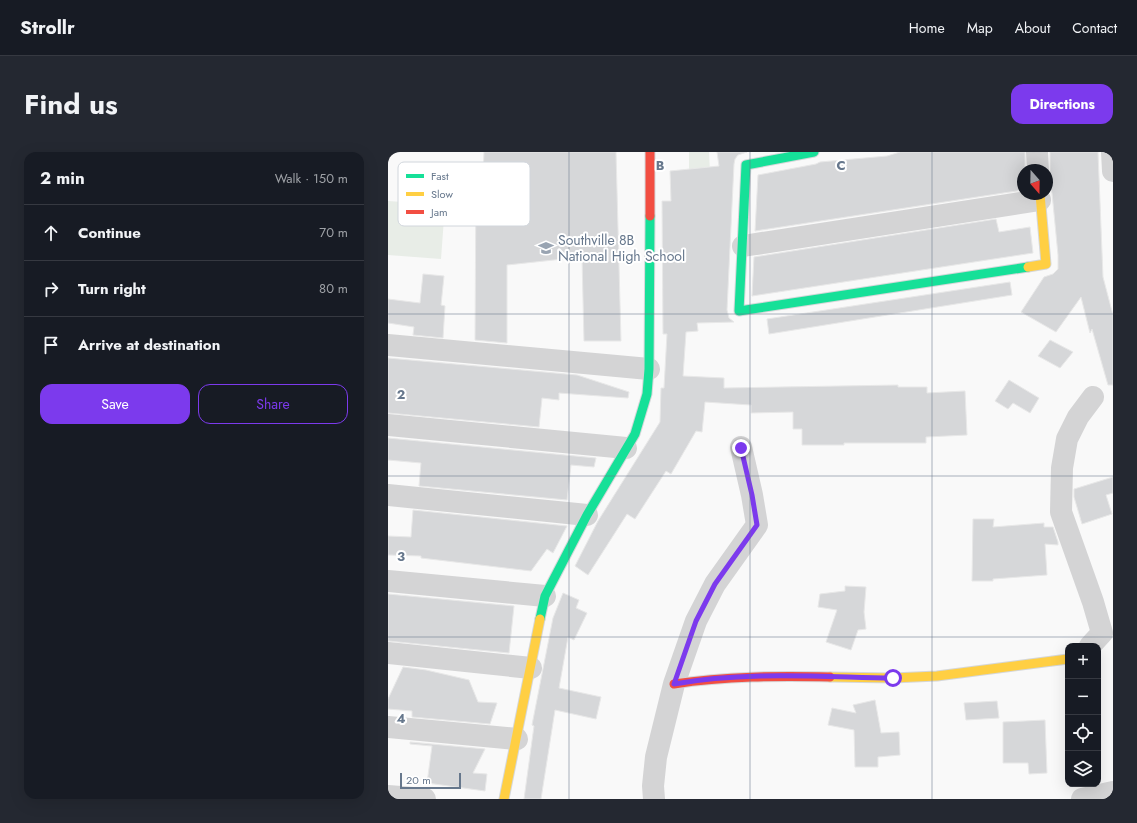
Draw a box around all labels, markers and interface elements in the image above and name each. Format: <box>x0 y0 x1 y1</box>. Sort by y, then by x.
text: Strollr <box>20 14 75 41</box>
text: Home <box>909 18 945 38</box>
text: Map <box>967 18 993 38</box>
text: About <box>1015 18 1050 38</box>
text: Contact <box>1072 18 1117 38</box>
text: Find us <box>24 84 118 125</box>
button: Directions <box>1011 84 1113 124</box>
text: B <box>656 156 665 175</box>
text: C <box>836 156 846 175</box>
legend <box>398 162 530 226</box>
north arrow <box>1017 164 1053 200</box>
text: 2 min <box>40 166 85 190</box>
text: Fast <box>431 168 449 184</box>
text: Walk · 150 m <box>275 169 348 188</box>
text: Slow <box>431 186 453 202</box>
text: Jam <box>429 204 448 220</box>
icon: ahead <box>40 222 62 244</box>
text: Continue <box>78 222 141 244</box>
text: 70 m <box>319 223 348 242</box>
place label: Southville 8B National High School <box>558 230 685 266</box>
school or university icon: Southville 8B National High School <box>537 239 555 257</box>
icon: right <box>40 278 62 300</box>
text: Turn right <box>78 278 146 300</box>
text: 80 m <box>319 279 348 298</box>
icon: arrive <box>40 334 62 356</box>
text: Arrive at destination <box>78 334 220 356</box>
button: Save <box>40 384 190 424</box>
button: Share <box>198 384 348 424</box>
text: 2 <box>397 385 405 404</box>
route end <box>732 439 750 457</box>
text: 3 <box>397 547 405 566</box>
map controls <box>1065 643 1101 787</box>
button: + <box>1065 643 1101 679</box>
route start <box>884 669 902 687</box>
button: − <box>1065 679 1101 715</box>
text: 4 <box>396 709 406 728</box>
button: locate <box>1065 715 1101 751</box>
button: layers <box>1065 751 1101 787</box>
scale bar <box>400 771 461 790</box>
text: 20 m <box>406 772 431 788</box>

